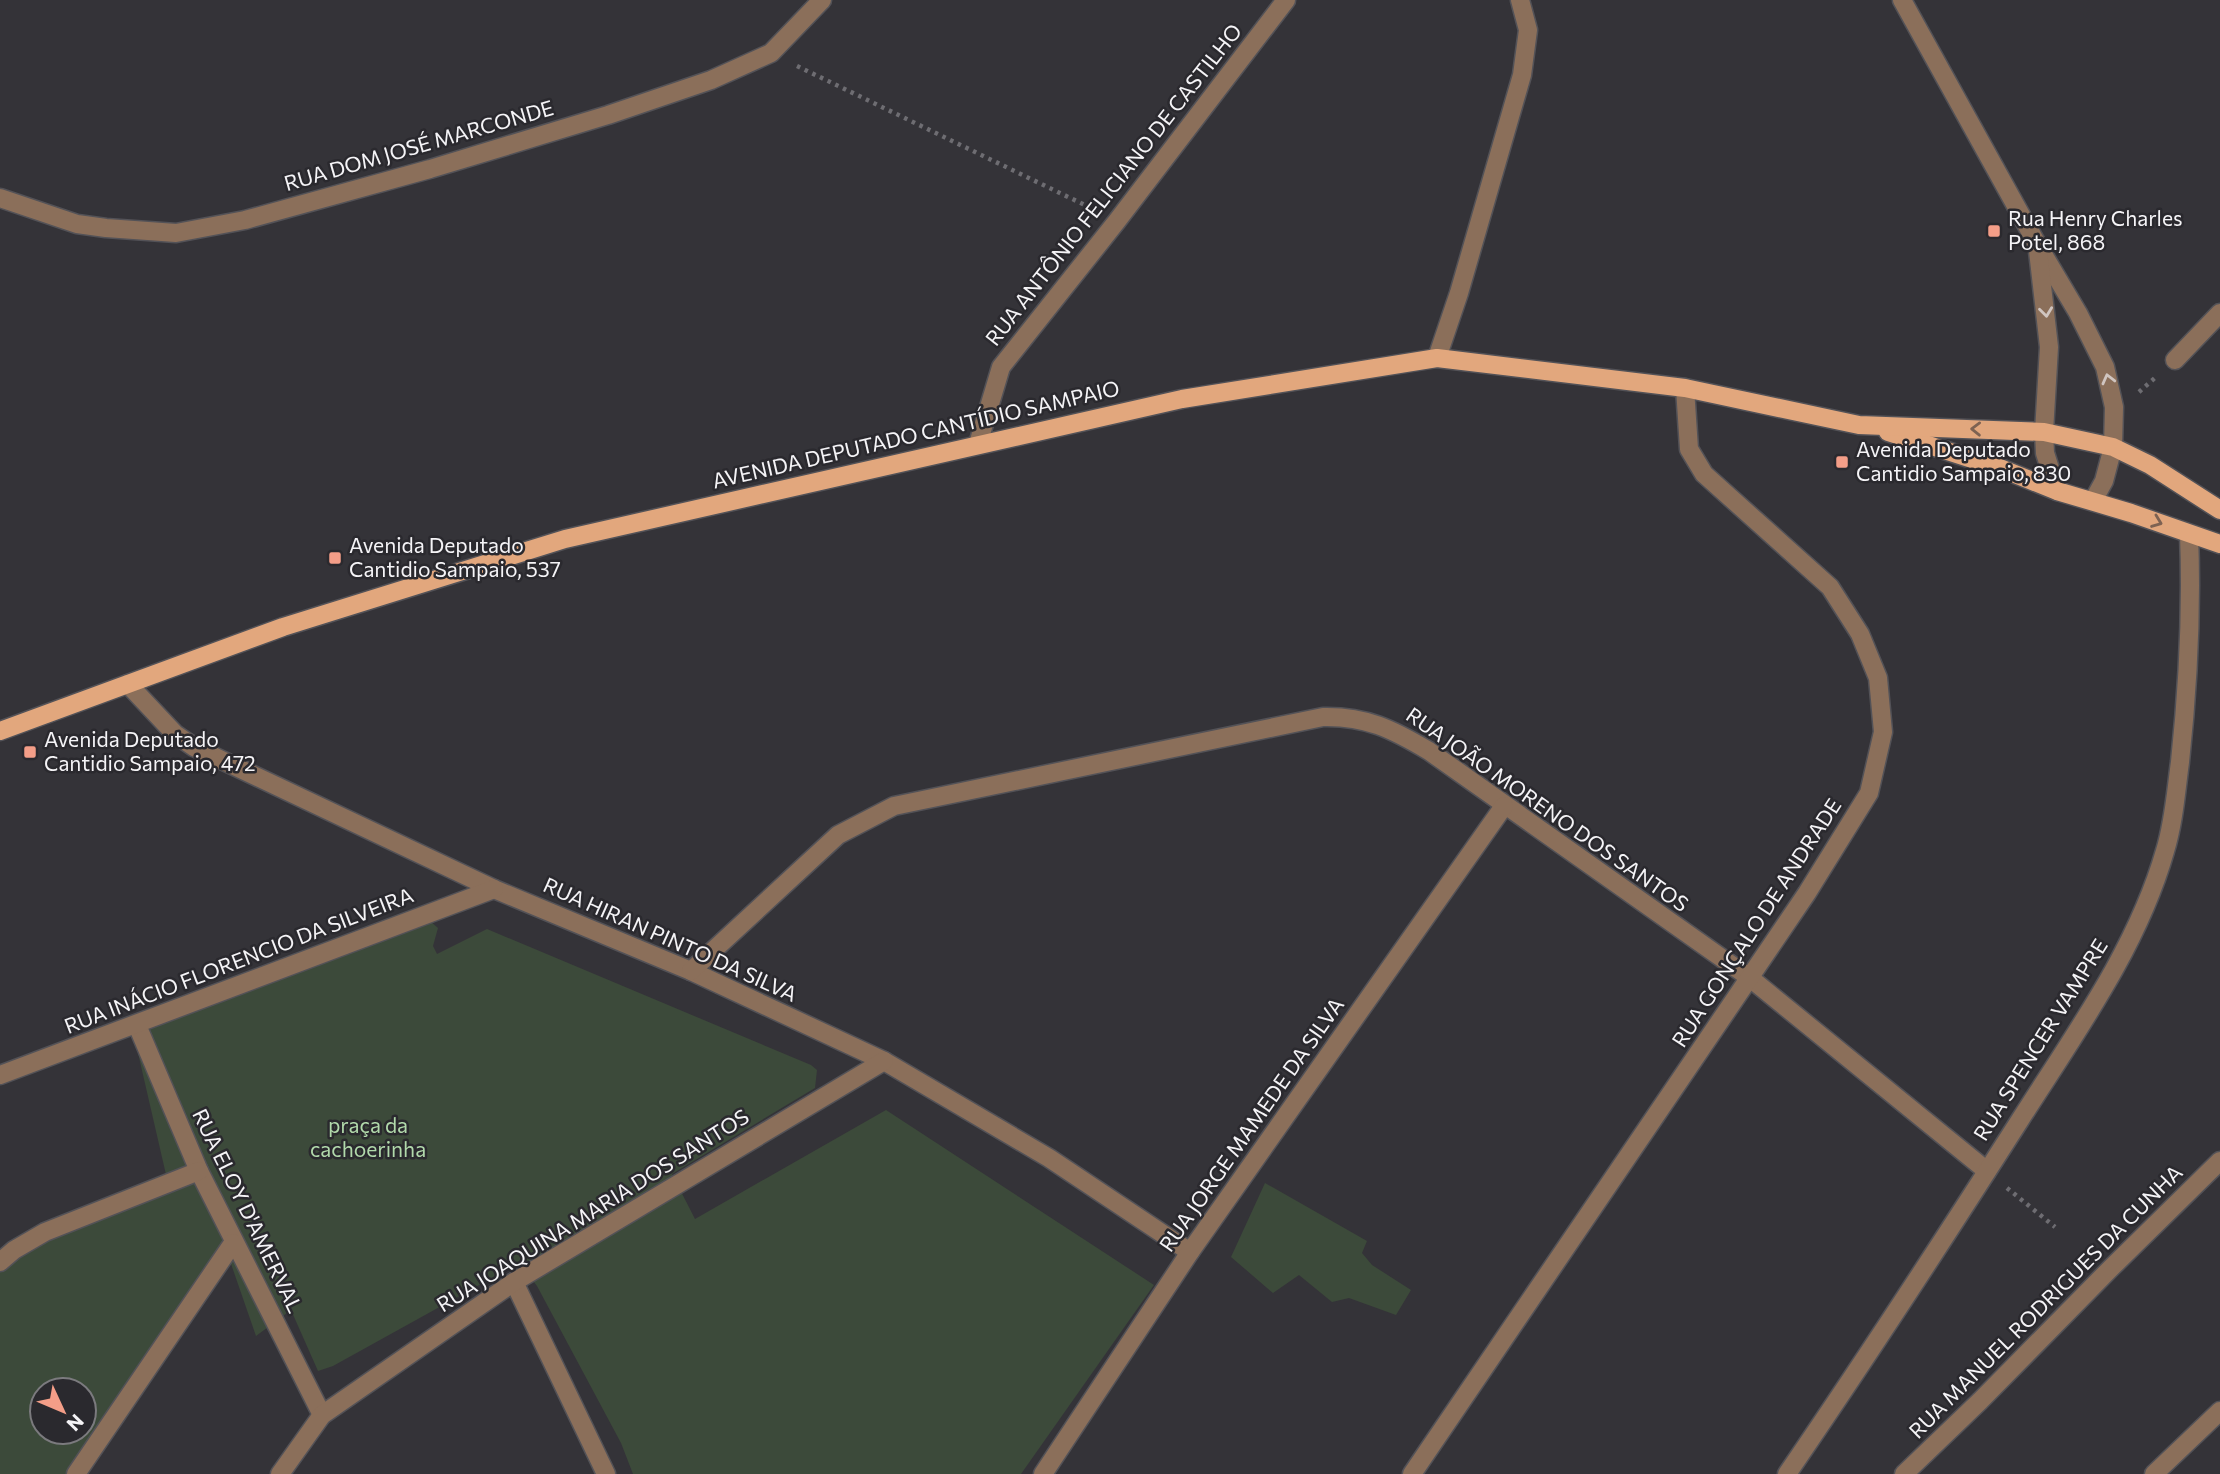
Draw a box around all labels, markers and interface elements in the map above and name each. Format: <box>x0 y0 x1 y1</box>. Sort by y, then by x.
street label: RUA ANTÔNIO FELICIANO DE CASTILHO <box>979 18 1246 350</box>
street label: RUA DOM JOSÉ MARCONDE <box>281 94 556 195</box>
place label: Rua Henry Charles Potel, 868 <box>2008 205 2183 254</box>
marker: Rua Henry Charles Potel, 868 <box>1986 223 2002 239</box>
one-way arrow <box>2038 306 2053 318</box>
one-way arrow <box>2101 373 2116 385</box>
street label: AVENIDA DEPUTADO CANTÍDIO SAMPAIO <box>710 374 1122 493</box>
one-way arrow <box>1970 421 1981 436</box>
place label: Avenida Deputado Cantidio Sampaio, 830 <box>1856 436 2071 485</box>
marker: Avenida Deputado Cantidio Sampaio, 830 <box>1834 454 1850 470</box>
one-way arrow <box>2150 514 2162 528</box>
place label: Avenida Deputado Cantidio Sampaio, 537 <box>349 532 561 581</box>
marker: Avenida Deputado Cantidio Sampaio, 537 <box>327 550 343 566</box>
street label: RUA JOÃO MORENO DOS SANTOS <box>1402 701 1694 916</box>
place label: Avenida Deputado Cantidio Sampaio, 472 <box>44 726 256 775</box>
marker: Avenida Deputado Cantidio Sampaio, 472 <box>22 744 38 760</box>
street label: RUA GONÇALO DE ANDRADE <box>1666 793 1846 1051</box>
street label: RUA HIRAN PINTO DA SILVA <box>540 871 801 1006</box>
street label: RUA INÁCIO FLORENCIO DA SILVEIRA <box>60 881 416 1038</box>
street label: RUA SPENCER VAMPRE <box>1967 934 2112 1145</box>
street label: RUA JORGE MAMEDE DA SILVA <box>1153 992 1348 1256</box>
street label: RUA JOAQUINA MARIA DOS SANTOS <box>432 1103 753 1317</box>
street label: RUA ELOY D'AMERVAL <box>188 1104 309 1316</box>
park label: praça da cachoerinha <box>310 1112 426 1161</box>
street label: RUA MANUEL RODRIGUES DA CUNHA <box>1903 1159 2187 1443</box>
north arrow <box>28 1376 98 1446</box>
text: N <box>62 1410 89 1436</box>

